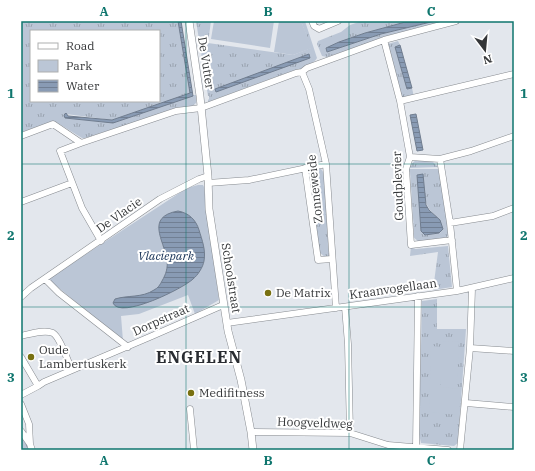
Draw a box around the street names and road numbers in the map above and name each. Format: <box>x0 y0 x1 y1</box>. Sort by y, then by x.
street label: De Vutter <box>195 36 218 91</box>
street label: Goudplevier <box>389 150 406 221</box>
street label: Zonneweide <box>303 154 326 224</box>
street label: De Vlacie <box>93 193 144 236</box>
street label: Schoolstraat <box>219 242 244 314</box>
street label: Kraanvogellaan <box>348 275 438 302</box>
street label: Dorpstraat <box>130 300 191 339</box>
street label: Hoogveldweg <box>277 414 354 431</box>

